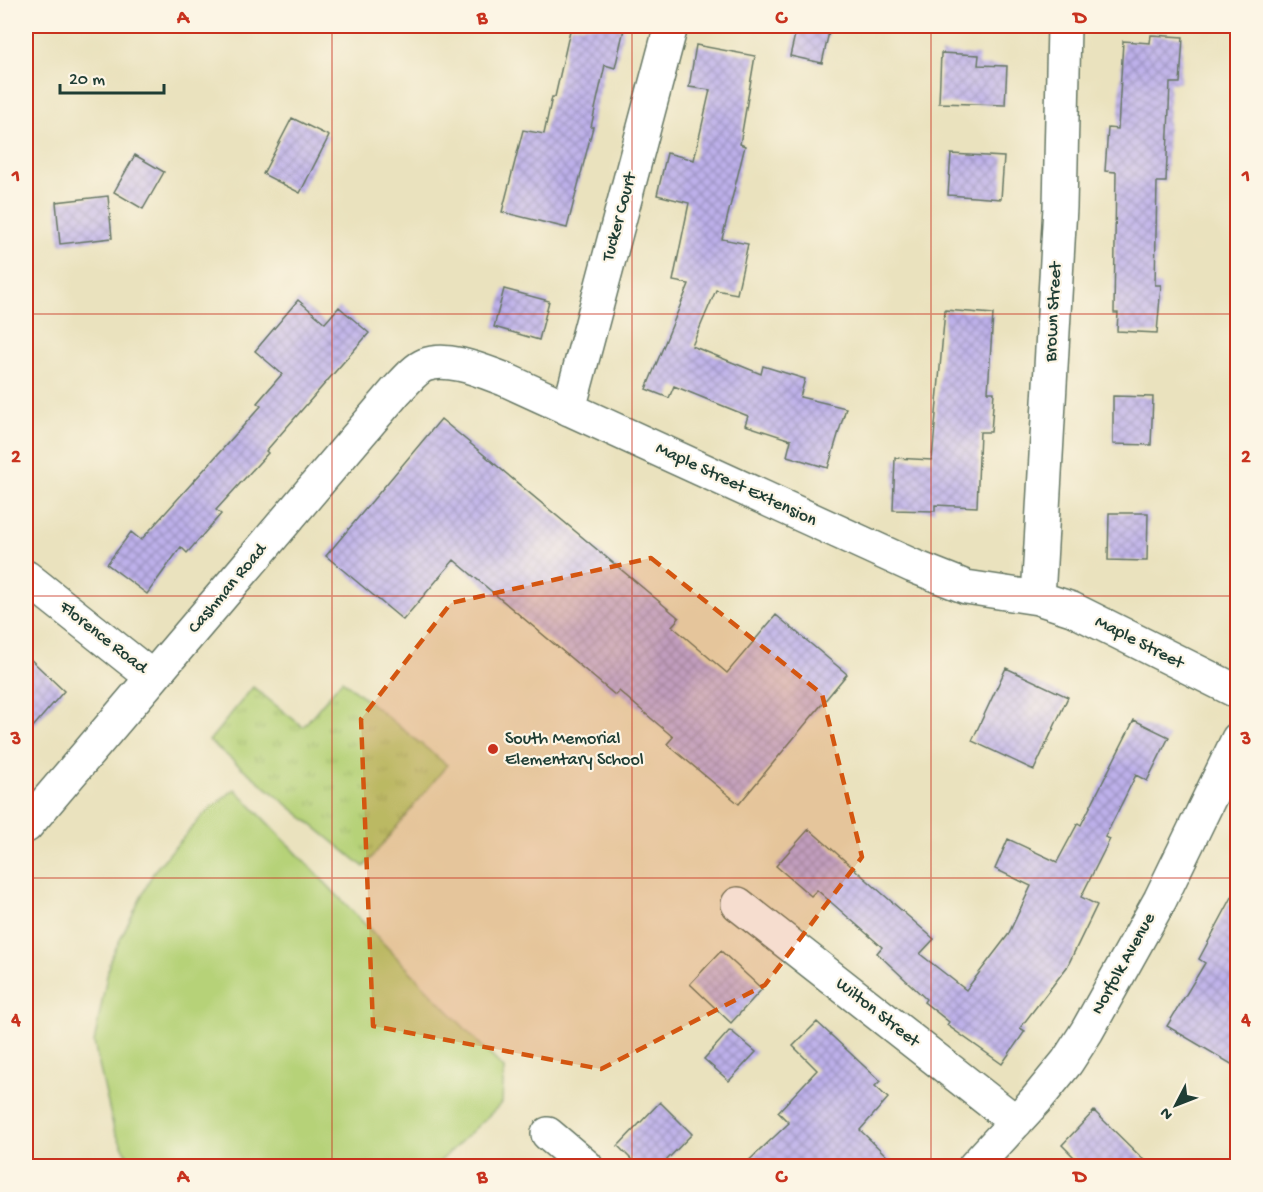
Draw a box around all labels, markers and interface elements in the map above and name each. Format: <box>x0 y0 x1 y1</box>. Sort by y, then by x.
text: A <box>176 8 191 31</box>
text: B <box>476 8 488 31</box>
text: C <box>775 8 789 31</box>
text: D <box>1071 8 1087 31</box>
scale bar <box>60 57 164 95</box>
text: 20 m <box>69 70 105 91</box>
text: 1 <box>11 166 20 189</box>
text: 1 <box>1241 166 1250 189</box>
street label: Tucker Court <box>598 169 642 264</box>
street label: Brown Street <box>1041 260 1067 363</box>
street label: Maple Street Extension <box>652 438 820 532</box>
text: 2 <box>11 447 21 470</box>
text: 2 <box>1241 447 1251 470</box>
street label: Cashman Road <box>184 539 273 638</box>
street label: Florence Road <box>54 597 152 680</box>
street label: Maple Street <box>1091 612 1188 675</box>
text: 3 <box>10 729 21 752</box>
place label: South Memorial Elementary School <box>505 729 644 771</box>
text: 3 <box>1240 729 1251 752</box>
marker: South Memorial Elementary School <box>486 742 500 756</box>
street label: Norfolk Avenue <box>1087 909 1161 1018</box>
street label: Wilton Street <box>831 974 924 1053</box>
text: 4 <box>10 1010 21 1033</box>
text: 4 <box>1240 1010 1251 1033</box>
north arrow <box>1146 1075 1206 1135</box>
text: N <box>1157 1102 1178 1123</box>
text: A <box>176 1167 191 1190</box>
text: B <box>476 1167 488 1190</box>
text: C <box>775 1167 789 1190</box>
text: D <box>1071 1167 1087 1190</box>

